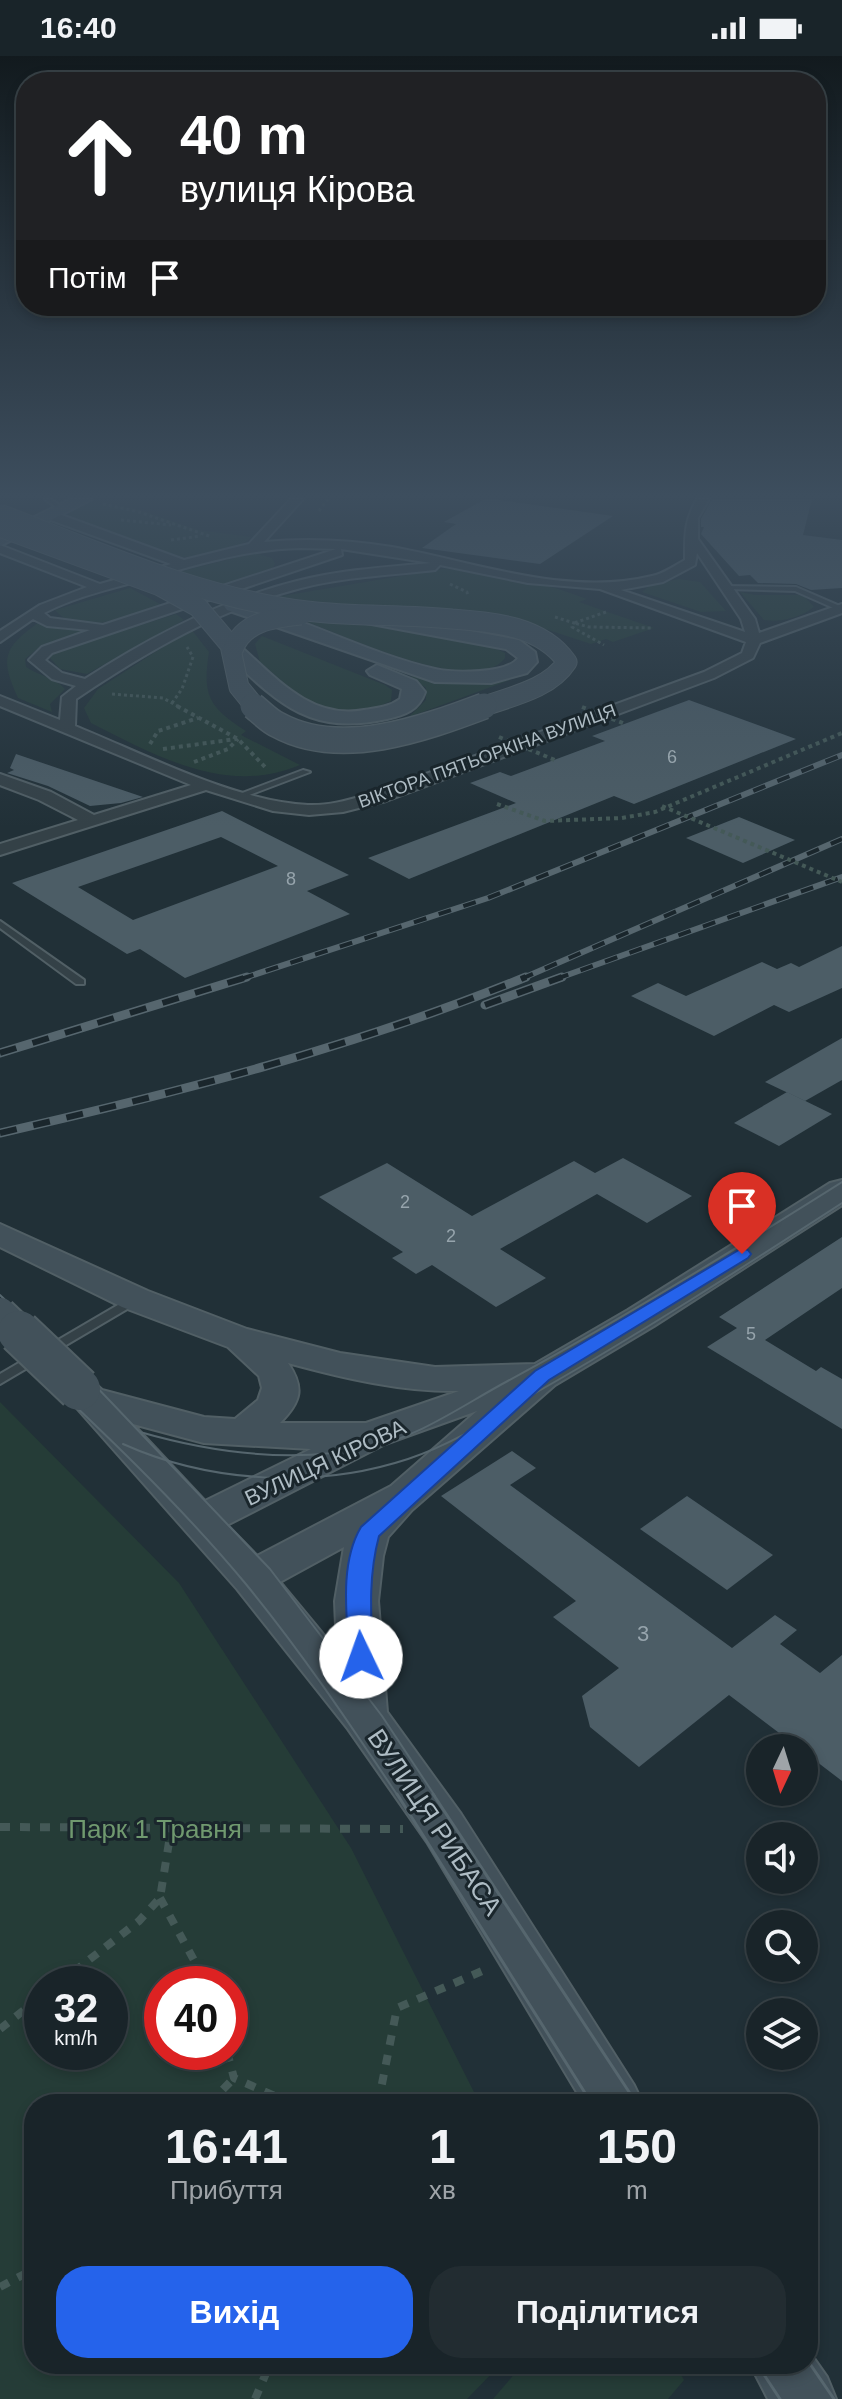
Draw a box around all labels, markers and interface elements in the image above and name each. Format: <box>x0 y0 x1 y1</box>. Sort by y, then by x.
text: 16:40 <box>40 11 117 44</box>
text: 40 m <box>180 103 308 166</box>
icon: ahead <box>48 104 152 208</box>
text: вулиця Кірова <box>180 169 415 210</box>
icon: arrive <box>143 256 187 300</box>
text: Потім <box>48 261 127 294</box>
street label: ВІКТОРА ПЯТЬОРКІНА ВУЛИЦЯ <box>355 700 619 812</box>
house number: 6 <box>667 747 677 767</box>
house number: 8 <box>286 869 296 889</box>
pin <box>708 1172 776 1254</box>
icon: arrive <box>720 1184 764 1228</box>
house number: 2 <box>400 1192 410 1212</box>
house number: 2 <box>446 1226 456 1246</box>
house number: 5 <box>746 1324 756 1344</box>
street label: ВУЛИЦЯ КІРОВА <box>241 1414 410 1511</box>
position arrow <box>319 1615 403 1699</box>
house number: 3 <box>637 1621 649 1646</box>
street label: ВУЛИЦЯ РИБАСА <box>362 1723 509 1921</box>
north arrow <box>746 1734 818 1806</box>
map controls <box>746 1734 818 2070</box>
park label: Парк 1 Травня <box>68 1814 242 1844</box>
button: sound <box>746 1822 818 1894</box>
button: search <box>746 1910 818 1982</box>
speed limit sign: 40 <box>144 1966 248 2070</box>
text: 32 <box>54 1986 98 2030</box>
button: layers <box>746 1998 818 2070</box>
text: km/h <box>54 2027 98 2049</box>
text: 16:41 <box>165 2120 288 2173</box>
text: 1 <box>429 2120 456 2173</box>
text: 150 <box>597 2120 677 2173</box>
text: Прибуття <box>170 2175 283 2205</box>
text: хв <box>429 2175 456 2205</box>
text: m <box>626 2175 648 2205</box>
button: Вихід <box>56 2266 413 2358</box>
button: Поділитися <box>429 2266 786 2358</box>

